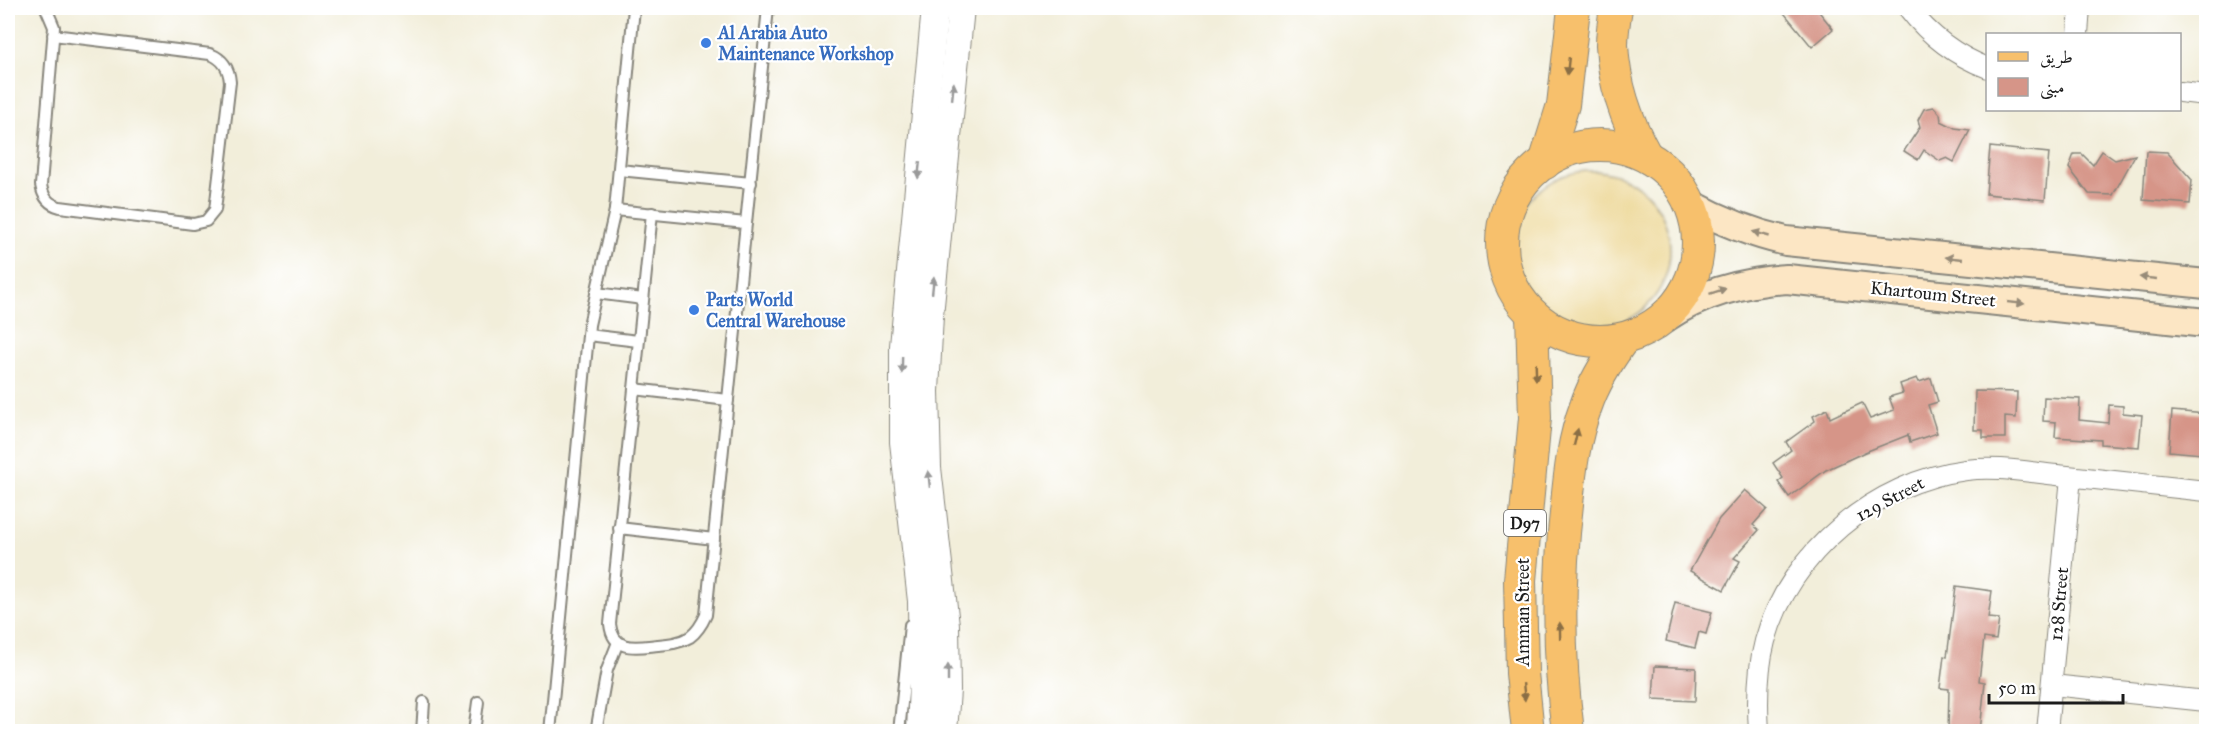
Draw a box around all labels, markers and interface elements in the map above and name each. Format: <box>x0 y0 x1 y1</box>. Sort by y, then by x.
place label: Al Arabia Auto Maintenance Workshop <box>717 22 894 66</box>
legend <box>1986 33 2181 111</box>
marker: Al Arabia Auto Maintenance Workshop <box>699 36 713 50</box>
text: طريق <box>2040 46 2073 69</box>
one-way arrow <box>1563 56 1573 75</box>
text: مبنى <box>2040 76 2065 100</box>
one-way arrow <box>948 81 958 100</box>
one-way arrow <box>914 161 924 180</box>
one-way arrow <box>1752 229 1770 239</box>
one-way arrow <box>1945 253 1964 263</box>
one-way arrow <box>2139 273 2158 283</box>
one-way arrow <box>928 275 938 294</box>
street label: Khartoum Street <box>1869 276 1997 312</box>
one-way arrow <box>1709 286 1727 295</box>
place label: Parts World Central Warehouse <box>706 289 846 332</box>
one-way arrow <box>2006 298 2025 307</box>
marker: Parts World Central Warehouse <box>687 303 701 317</box>
one-way arrow <box>898 355 907 374</box>
one-way arrow <box>1531 363 1540 382</box>
one-way arrow <box>1572 428 1582 447</box>
one-way arrow <box>924 470 934 489</box>
street label: 129 Street <box>1852 472 1928 526</box>
road number: D97 <box>1504 510 1546 536</box>
street label: Amman Street <box>1512 557 1534 667</box>
street label: 128 Street <box>2045 565 2073 642</box>
one-way arrow <box>1555 622 1565 641</box>
one-way arrow <box>943 664 952 683</box>
scale bar <box>1989 667 2122 705</box>
text: 50 m <box>1998 677 2036 699</box>
one-way arrow <box>1519 683 1529 702</box>

